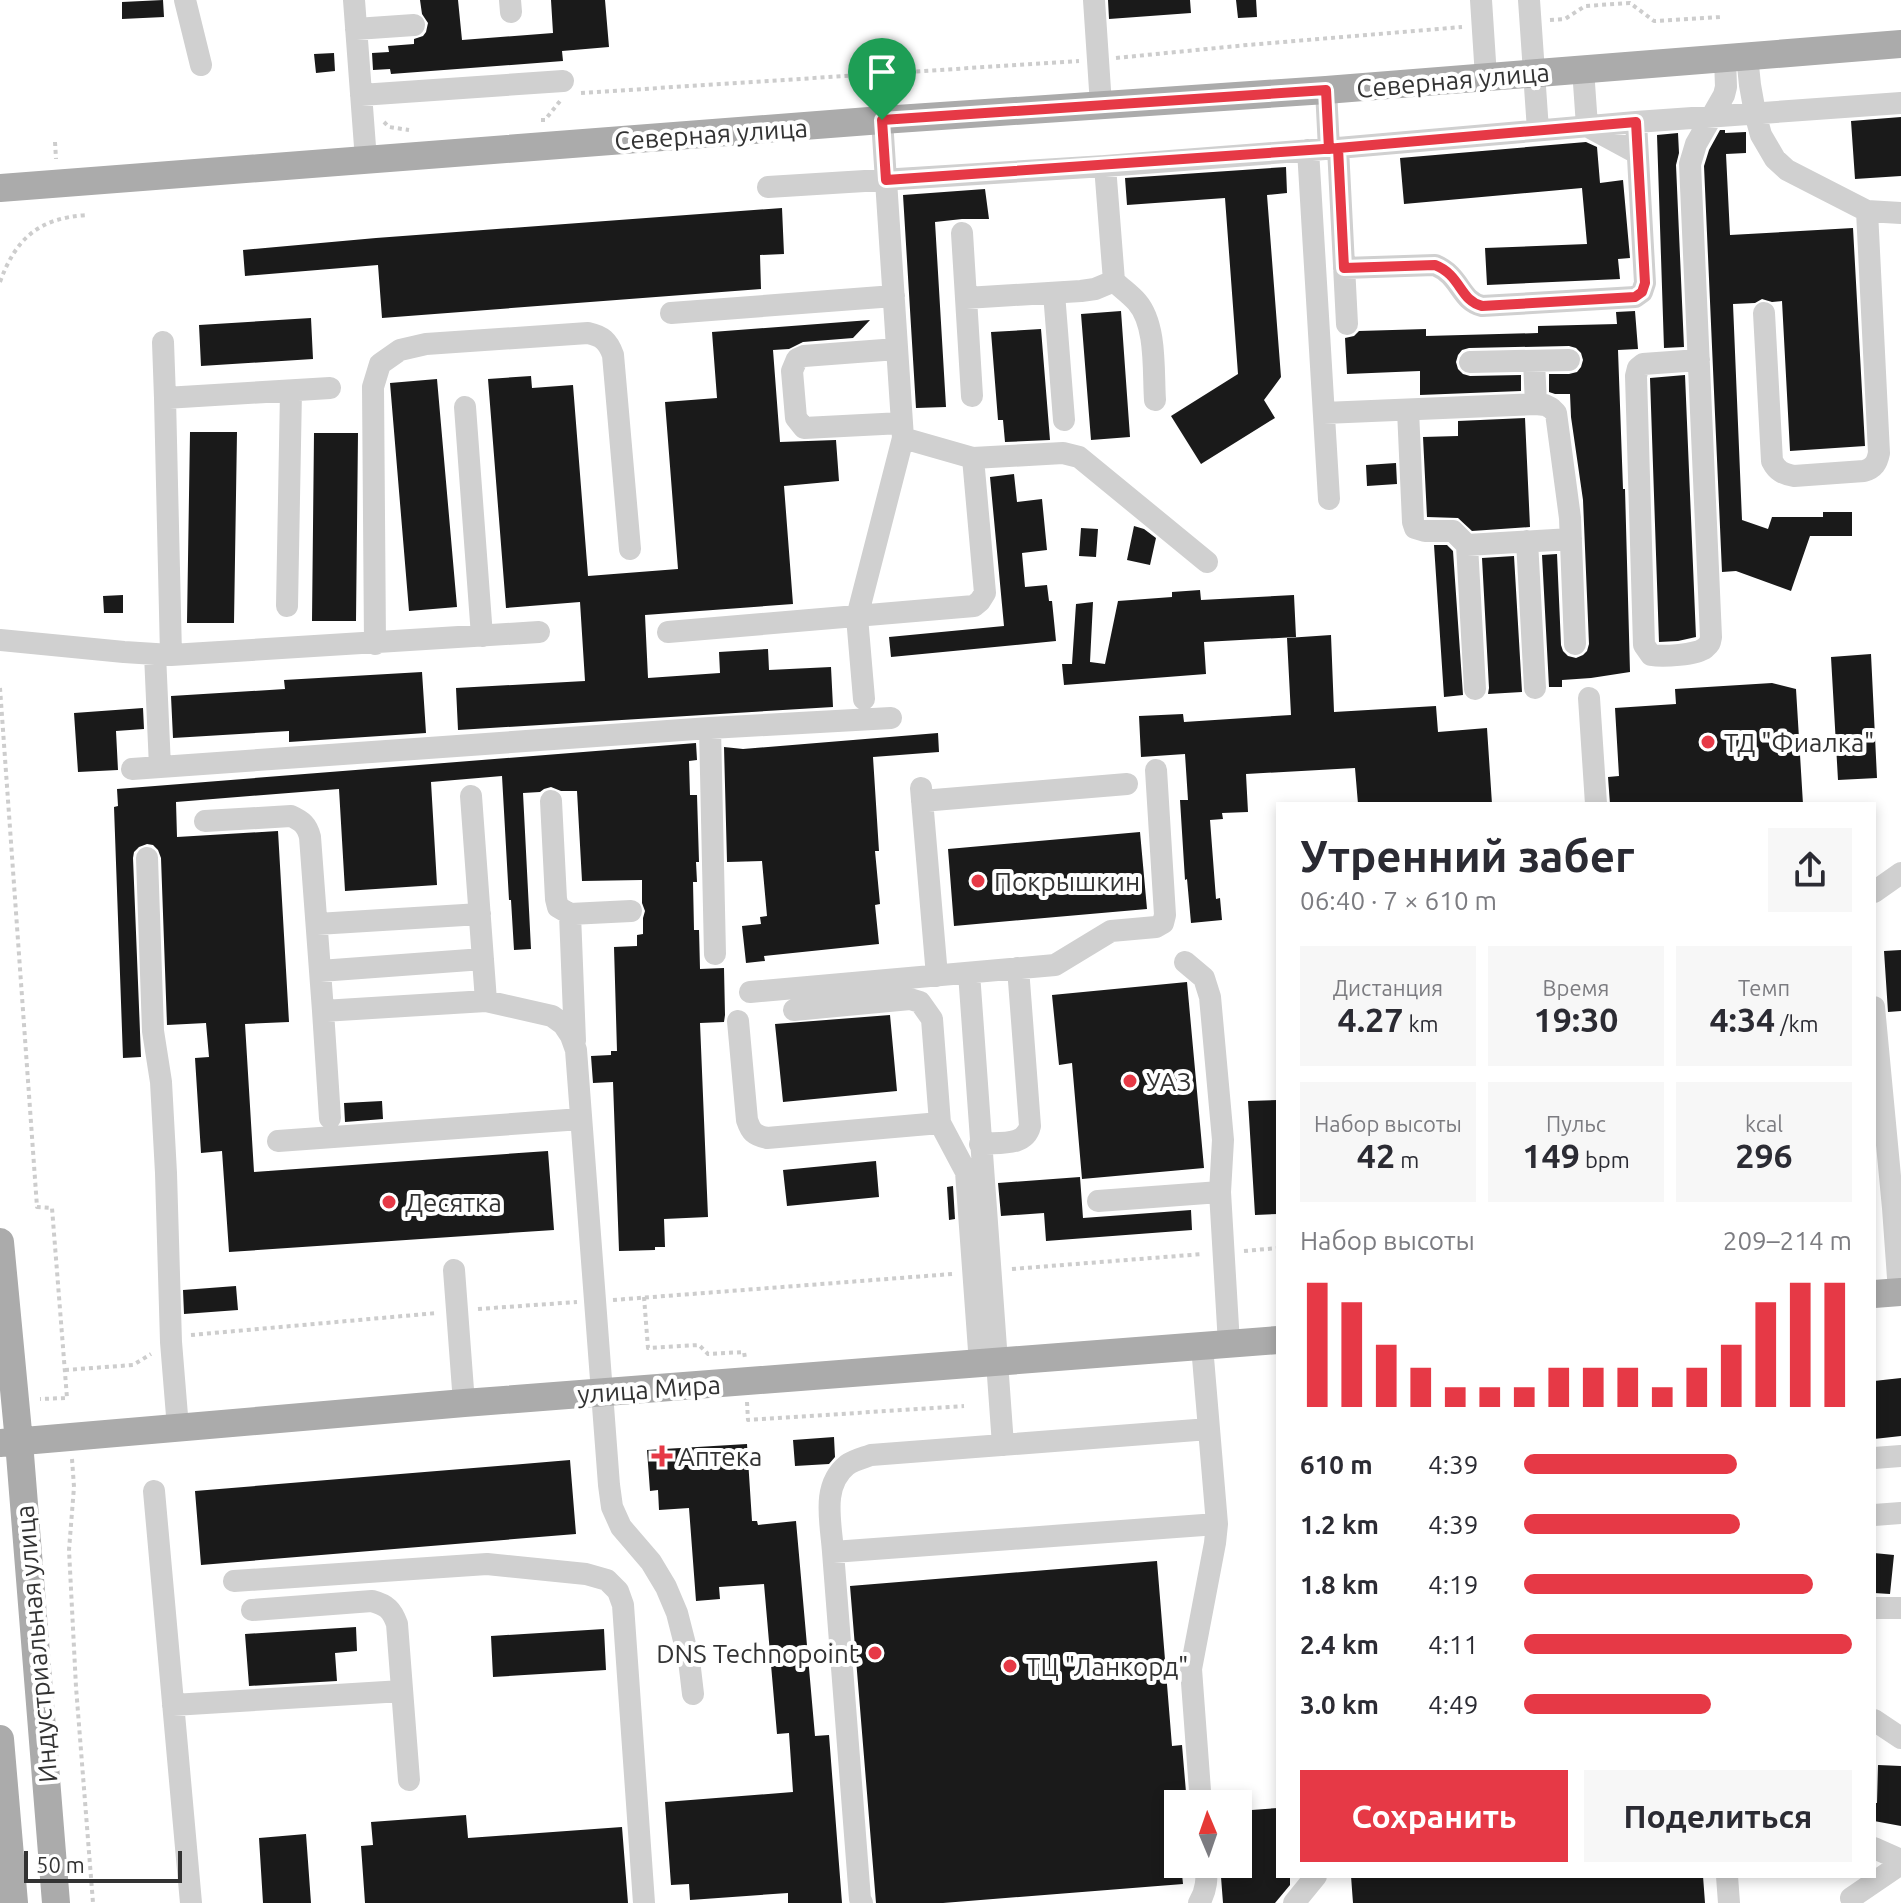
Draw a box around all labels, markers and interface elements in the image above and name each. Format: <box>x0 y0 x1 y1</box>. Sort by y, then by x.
pin <box>848 38 916 120</box>
icon: arrive <box>860 50 904 94</box>
street label: Северная улица <box>1355 57 1551 103</box>
street label: Северная улица <box>613 113 809 155</box>
place label: ТД "Фиалка" <box>1724 728 1874 757</box>
marker: ТД "Фиалка" <box>1699 733 1717 751</box>
button: share <box>1768 828 1852 912</box>
text: Утренний забег <box>1300 831 1634 880</box>
place label: Покрышкин <box>994 867 1140 896</box>
marker: Покрышкин <box>969 872 987 890</box>
text: 06:40 · 7 × 610 m <box>1300 886 1497 915</box>
text: Дистанция <box>1333 975 1443 1000</box>
text: Время <box>1543 975 1609 1000</box>
text: Темп <box>1738 975 1790 1000</box>
text: 4.27 <box>1337 1000 1403 1038</box>
text: 19:30 <box>1533 1000 1619 1038</box>
text: 4:34 <box>1709 1000 1775 1038</box>
text: km <box>1403 1011 1439 1036</box>
text: /km <box>1775 1011 1819 1036</box>
place label: УАЗ <box>1146 1067 1191 1096</box>
marker: УАЗ <box>1121 1072 1139 1090</box>
text: Набор высоты <box>1314 1111 1462 1136</box>
text: Пульс <box>1546 1111 1606 1136</box>
text: kcal <box>1745 1111 1783 1136</box>
text: 42 <box>1357 1136 1395 1174</box>
text: 149 <box>1522 1136 1580 1174</box>
text: 296 <box>1735 1136 1793 1174</box>
text: m <box>1395 1147 1419 1172</box>
text: bpm <box>1580 1147 1630 1172</box>
place label: Десятка <box>405 1188 502 1217</box>
marker: Десятка <box>380 1193 398 1211</box>
text: Набор высоты <box>1300 1226 1475 1255</box>
text: 209–214 m <box>1723 1226 1852 1255</box>
street label: улица Мира <box>576 1370 722 1408</box>
place label: Аптека <box>678 1442 762 1471</box>
marker: Аптека <box>653 1447 671 1465</box>
text: 610 m <box>1300 1450 1373 1479</box>
text: 4:39 <box>1428 1450 1478 1479</box>
street label: Индустриальная улица <box>9 1504 63 1784</box>
text: 1.2 km <box>1300 1510 1379 1539</box>
text: 4:39 <box>1428 1510 1478 1539</box>
text: 1.8 km <box>1300 1570 1379 1599</box>
text: 4:19 <box>1428 1570 1478 1599</box>
text: 2.4 km <box>1300 1630 1379 1659</box>
text: 4:11 <box>1428 1630 1478 1659</box>
place label: DNS Technopoint <box>656 1639 859 1668</box>
marker: DNS Technopoint <box>866 1644 884 1662</box>
place label: ТЦ "Ланкорд" <box>1026 1652 1188 1681</box>
marker: ТЦ "Ланкорд" <box>1001 1657 1019 1675</box>
text: 3.0 km <box>1300 1690 1379 1719</box>
text: 4:49 <box>1428 1690 1478 1719</box>
button: Сохранить <box>1300 1770 1568 1862</box>
button: Поделиться <box>1584 1770 1852 1862</box>
north arrow <box>1164 1790 1252 1878</box>
map controls <box>1164 1790 1252 1878</box>
scale bar <box>24 1847 182 1883</box>
text: 50 m <box>36 1852 85 1877</box>

